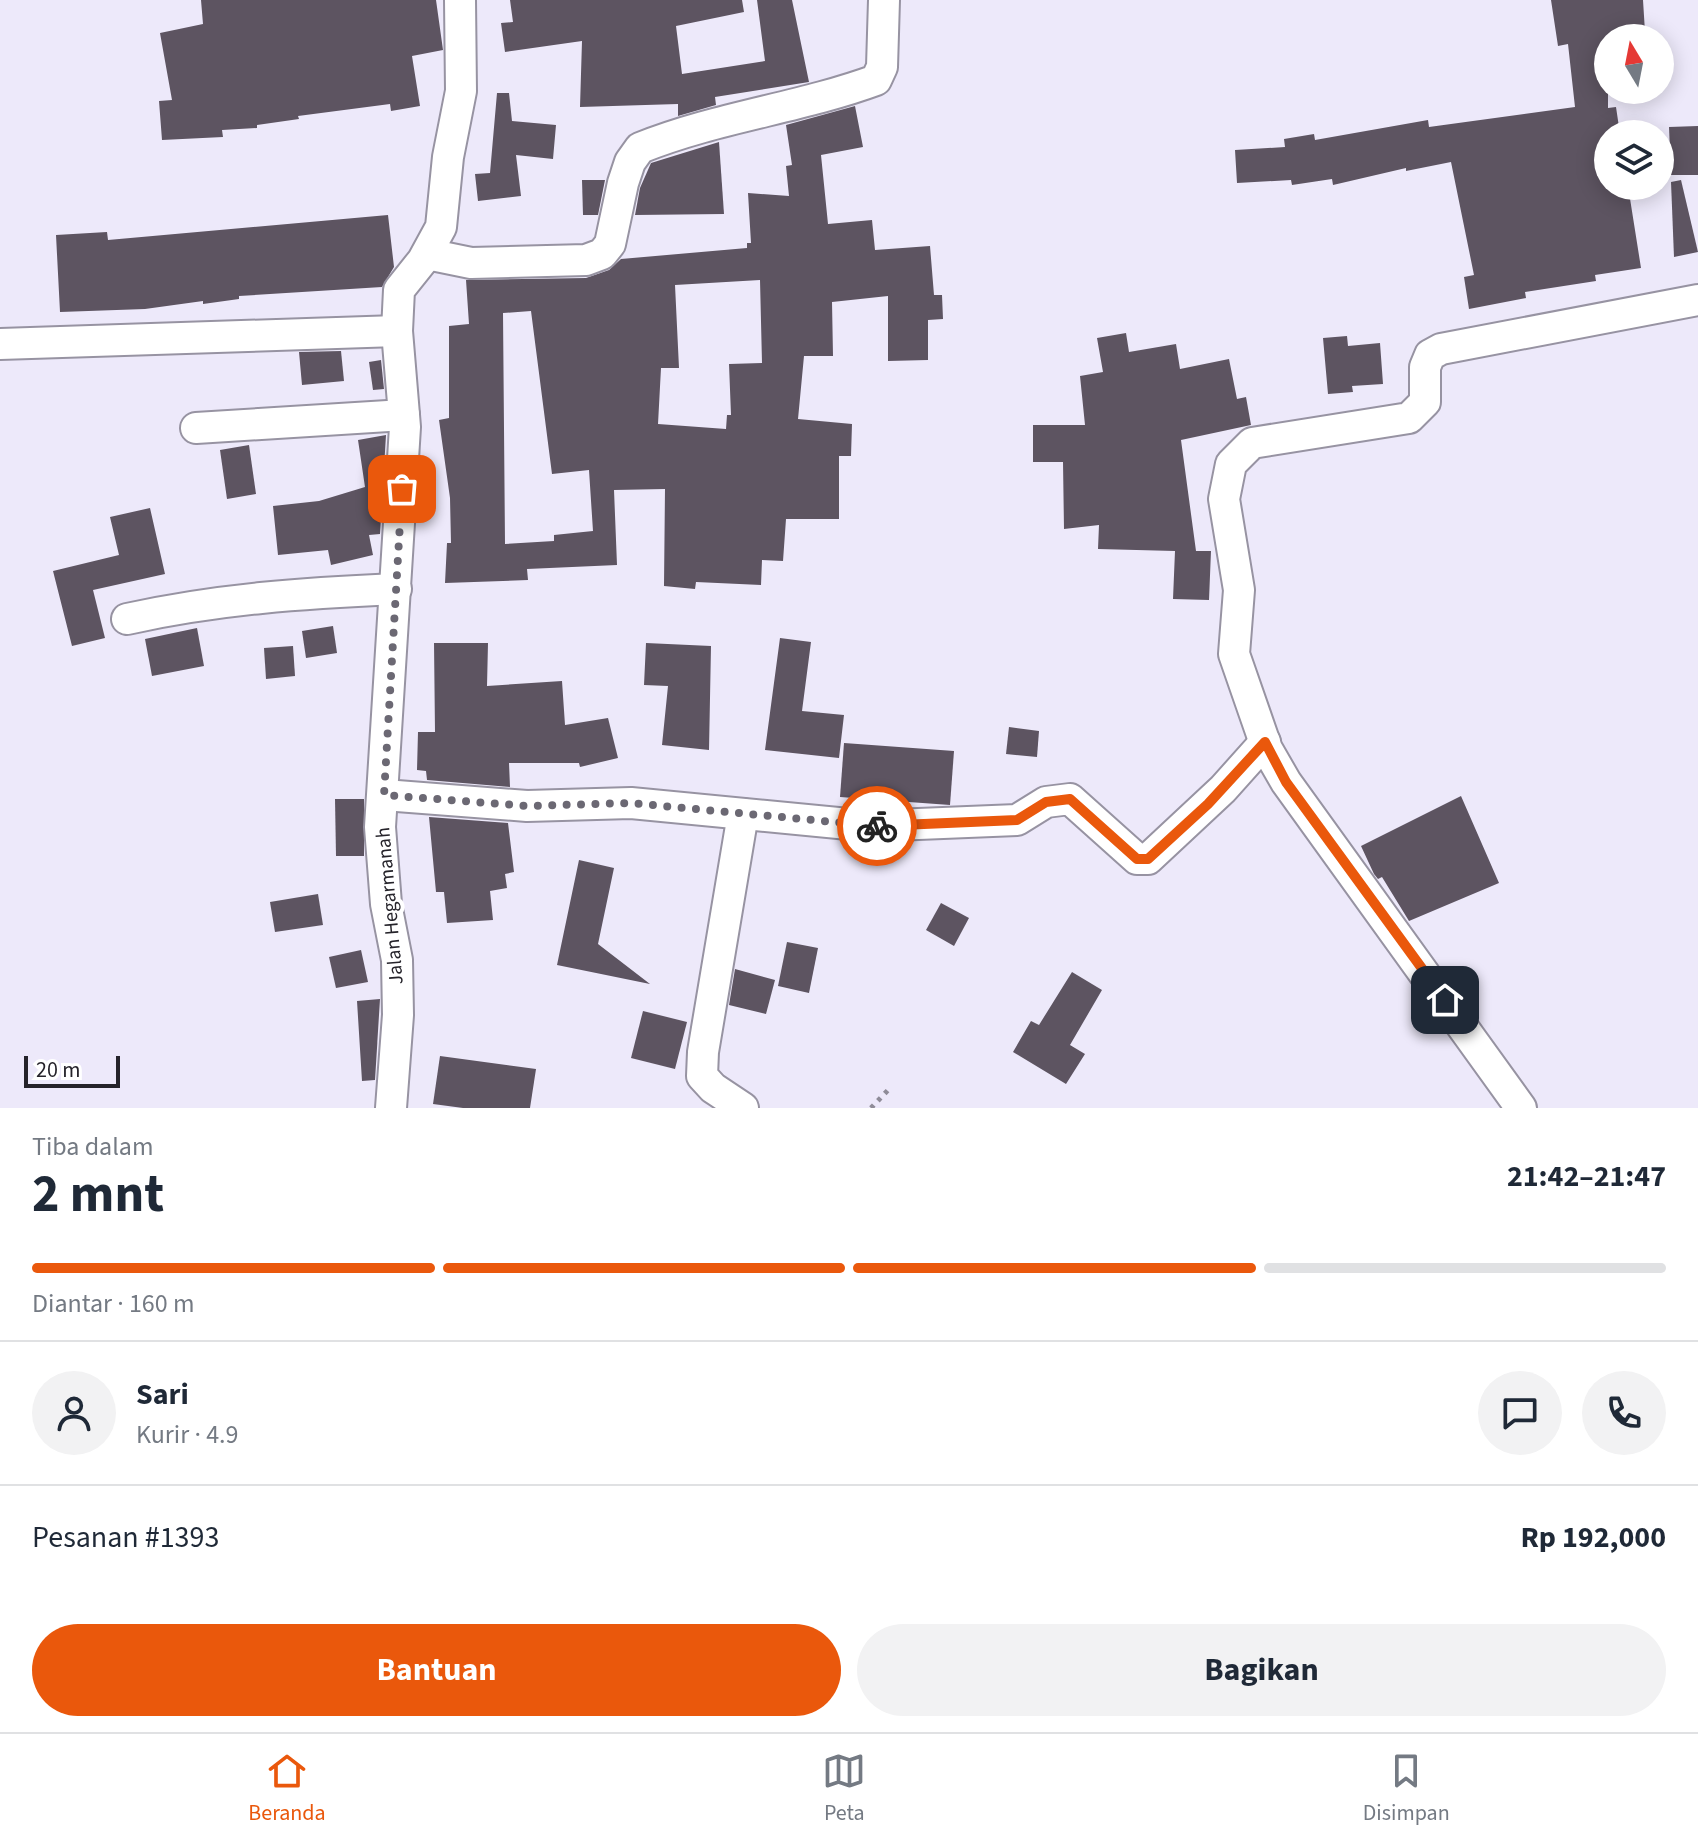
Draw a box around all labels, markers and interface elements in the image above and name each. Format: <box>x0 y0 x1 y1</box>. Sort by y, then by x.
north arrow <box>1594 24 1674 104</box>
map controls <box>1594 24 1674 200</box>
button: layers <box>1594 120 1674 200</box>
pin <box>368 455 436 523</box>
icon: bag <box>380 467 424 511</box>
courier <box>837 786 917 866</box>
icon: bike <box>855 804 899 848</box>
street label: Jalan Hegarmanah <box>369 826 411 986</box>
pin <box>1411 966 1479 1034</box>
icon: home <box>1423 978 1467 1022</box>
scale bar <box>24 1052 120 1088</box>
text: 20 m <box>36 1054 81 1086</box>
text: Tiba dalam <box>32 1128 153 1165</box>
text: 21:42–21:47 <box>1507 1155 1666 1198</box>
text: 2 mnt <box>32 1158 164 1232</box>
text: Diantar · 160 m <box>32 1285 194 1322</box>
button: person <box>32 1371 116 1455</box>
button: chat <box>1478 1371 1562 1455</box>
button: phone <box>1582 1371 1666 1455</box>
text: Sari <box>136 1373 189 1416</box>
text: Kurir · 4.9 <box>136 1416 238 1453</box>
text: Pesanan #1393 <box>32 1516 219 1559</box>
text: Rp 192,000 <box>1520 1516 1666 1559</box>
button: Bantuan <box>32 1624 841 1716</box>
button: Bagikan <box>857 1624 1666 1716</box>
tab: Beranda <box>248 1749 326 1829</box>
tab: Peta <box>822 1749 866 1829</box>
tab: Disimpan <box>1363 1749 1450 1829</box>

